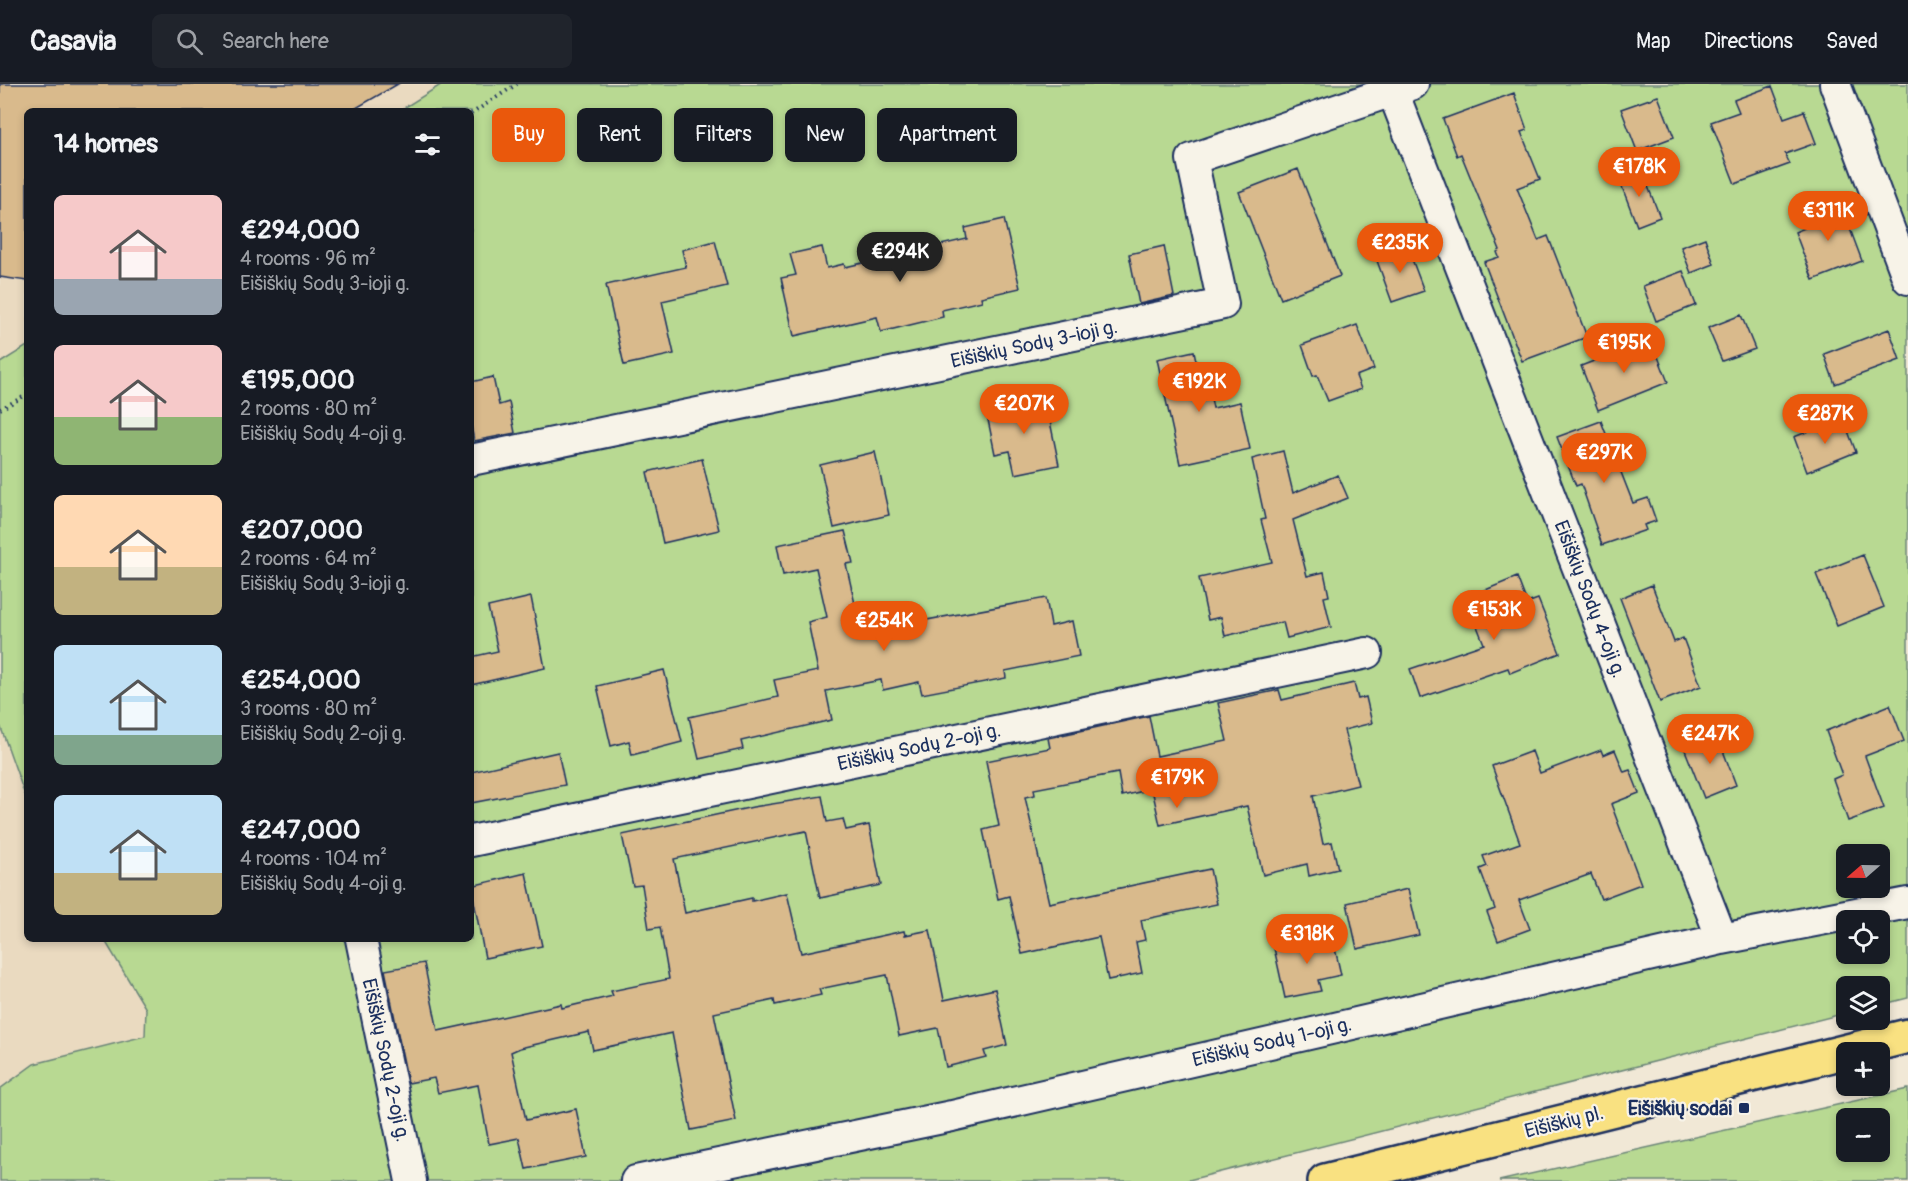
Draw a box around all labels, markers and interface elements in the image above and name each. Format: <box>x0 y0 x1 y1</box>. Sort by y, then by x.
search box <box>152 14 572 68</box>
text: Casavia <box>30 24 116 59</box>
icon: search <box>173 25 206 58</box>
text: Search here <box>221 27 329 55</box>
text: Map <box>1636 28 1671 55</box>
text: Directions <box>1704 28 1793 55</box>
text: Saved <box>1826 28 1878 55</box>
chip: Buy <box>492 108 565 162</box>
chip: Rent <box>577 108 662 162</box>
chip: Filters <box>674 108 773 162</box>
chip: New <box>785 108 865 162</box>
chip: Apartment <box>877 108 1017 162</box>
text: 14 homes <box>54 128 158 160</box>
icon: filters <box>411 128 444 161</box>
pin: €178K <box>1597 147 1681 198</box>
text: €178K <box>1612 154 1666 179</box>
pin: €311K <box>1786 191 1870 242</box>
text: €311K <box>1802 198 1854 223</box>
text: €294,000 <box>240 214 360 246</box>
icon: home <box>102 219 174 291</box>
pin: €235K <box>1358 223 1442 274</box>
text: €235K <box>1371 230 1429 255</box>
pin: €294K <box>858 232 942 283</box>
text: €294K <box>871 239 929 264</box>
text: 4 rooms · 96 m² <box>240 246 376 271</box>
text: Eišiškių Sodų 3-ioji g. <box>240 271 410 296</box>
street label: Eišiškių Sodų 3-ioji g. <box>948 314 1120 374</box>
pin: €195K <box>1582 323 1666 374</box>
text: €195K <box>1597 330 1651 355</box>
pin: €192K <box>1157 362 1241 413</box>
text: €195,000 <box>240 364 355 396</box>
icon: home <box>102 369 174 441</box>
text: €192K <box>1172 369 1226 394</box>
pin: €207K <box>982 384 1066 435</box>
text: €207K <box>994 391 1054 416</box>
pin: €287K <box>1783 394 1867 445</box>
text: 2 rooms · 80 m² <box>240 396 377 421</box>
text: €287K <box>1796 401 1854 426</box>
text: Eišiškių Sodų 4-oji g. <box>240 421 407 446</box>
pin: €297K <box>1562 433 1646 484</box>
text: €297K <box>1575 440 1633 465</box>
text: €207,000 <box>240 514 363 546</box>
street label: Eišiškių Sodų 4-oji g. <box>1548 517 1632 681</box>
icon: home <box>102 519 174 591</box>
text: 2 rooms · 64 m² <box>240 546 377 571</box>
text: Eišiškių Sodų 3-ioji g. <box>240 571 410 596</box>
pin: €153K <box>1452 590 1536 641</box>
text: €153K <box>1466 597 1522 622</box>
pin: €254K <box>842 601 926 652</box>
text: €254K <box>855 608 913 633</box>
text: €254,000 <box>240 664 361 696</box>
icon: home <box>102 669 174 741</box>
text: 3 rooms · 80 m² <box>240 696 377 721</box>
pin: €247K <box>1668 714 1752 765</box>
street label: Eišiškių Sodų 2-oji g. <box>835 717 1003 777</box>
text: Eišiškių Sodų 2-oji g. <box>240 721 406 746</box>
text: €247K <box>1681 721 1739 746</box>
pin: €179K <box>1135 758 1219 809</box>
text: €179K <box>1150 765 1204 790</box>
text: €247,000 <box>240 814 360 846</box>
icon: home <box>102 819 174 891</box>
north arrow <box>1836 844 1890 898</box>
map controls <box>1836 844 1890 1162</box>
text: 4 rooms · 104 m² <box>240 846 387 871</box>
text: Eišiškių Sodų 4-oji g. <box>240 871 407 896</box>
button: locate <box>1836 910 1890 964</box>
pin: €318K <box>1265 914 1349 965</box>
text: €318K <box>1280 921 1334 946</box>
street label: Eišiškių Sodų 2-oji g. <box>356 976 416 1144</box>
button: layers <box>1836 976 1890 1030</box>
street label: Eišiškių Sodų 1-oji g. <box>1190 1011 1354 1073</box>
button: + <box>1836 1042 1890 1096</box>
place label: Eišiškių sodai <box>1628 1096 1732 1121</box>
street label: Eišiškių pl. <box>1522 1100 1606 1144</box>
marker: Eišiškių sodai <box>1737 1101 1751 1115</box>
button: − <box>1836 1108 1890 1162</box>

